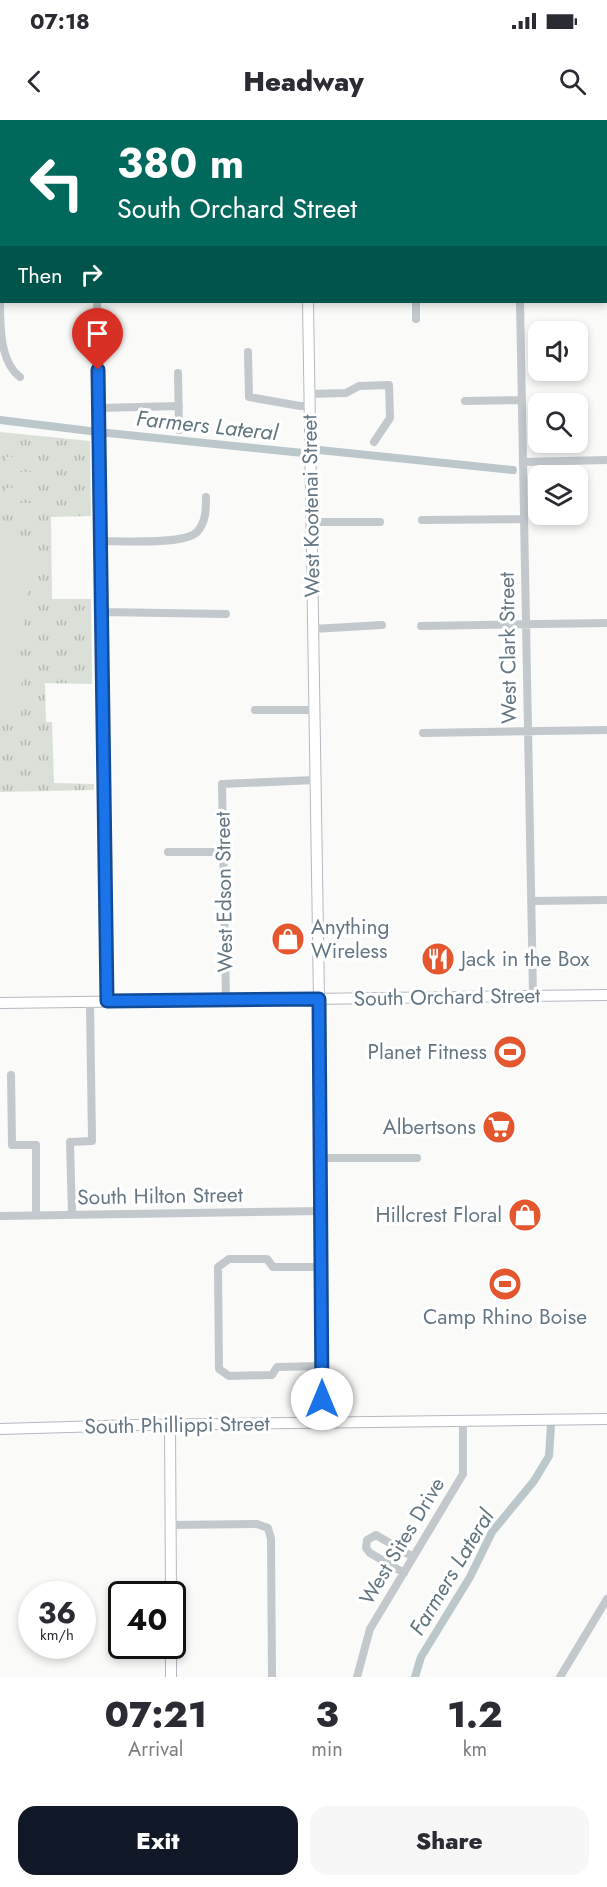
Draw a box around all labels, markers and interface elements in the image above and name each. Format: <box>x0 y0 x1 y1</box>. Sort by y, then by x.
text: 07:18 <box>30 5 90 37</box>
text: Headway <box>243 62 364 101</box>
icon: back <box>18 65 51 98</box>
icon: search <box>556 65 589 98</box>
text: 380 m <box>117 133 244 194</box>
icon: left <box>18 144 96 222</box>
text: South Orchard Street <box>117 189 357 228</box>
icon: right <box>75 258 108 291</box>
text: Then <box>18 259 63 291</box>
pin <box>72 308 123 370</box>
icon: arrive <box>81 317 114 350</box>
map controls <box>528 321 588 525</box>
button: sound <box>528 321 588 381</box>
button: search <box>528 393 588 453</box>
water label: Farmers Lateral <box>135 402 280 448</box>
street label: West Kootenai Street <box>294 414 328 598</box>
button: layers <box>528 465 588 525</box>
street label: West Clark Street <box>492 572 524 724</box>
street label: West Edson Street <box>208 811 240 973</box>
place label: Anything Wireless <box>311 912 390 966</box>
shop icon: Anything Wireless <box>270 921 306 957</box>
restaurant icon: Jack in the Box <box>420 941 456 977</box>
place label: Jack in the Box <box>458 944 590 974</box>
street label: South Orchard Street <box>353 980 541 1014</box>
sports icon: Planet Fitness <box>492 1034 528 1070</box>
place label: Planet Fitness <box>368 1037 487 1067</box>
supermarket icon: Albertsons <box>481 1109 517 1145</box>
place label: Albertsons <box>383 1112 476 1142</box>
street label: South Hilton Street <box>77 1180 243 1212</box>
shop icon: Hillcrest Floral <box>507 1197 543 1233</box>
place label: Hillcrest Floral <box>375 1200 502 1230</box>
sports icon: Camp Rhino Boise <box>487 1266 523 1302</box>
place label: Camp Rhino Boise <box>423 1302 587 1332</box>
position arrow <box>290 1367 354 1431</box>
street label: South Phillippi Street <box>84 1408 270 1442</box>
street label: West Sites Drive <box>352 1471 452 1610</box>
water label: Farmers Lateral <box>401 1502 502 1641</box>
speed limit sign: 40 <box>108 1581 186 1659</box>
text: 36 <box>38 1591 76 1634</box>
text: km/h <box>40 1624 74 1646</box>
text: 07:21 <box>104 1688 207 1740</box>
text: 3 <box>315 1688 339 1740</box>
text: 1.2 <box>447 1688 503 1740</box>
text: Arrival <box>128 1735 183 1764</box>
text: min <box>311 1735 343 1764</box>
text: km <box>463 1735 487 1764</box>
button: Exit <box>18 1806 298 1875</box>
button: Share <box>310 1806 589 1875</box>

